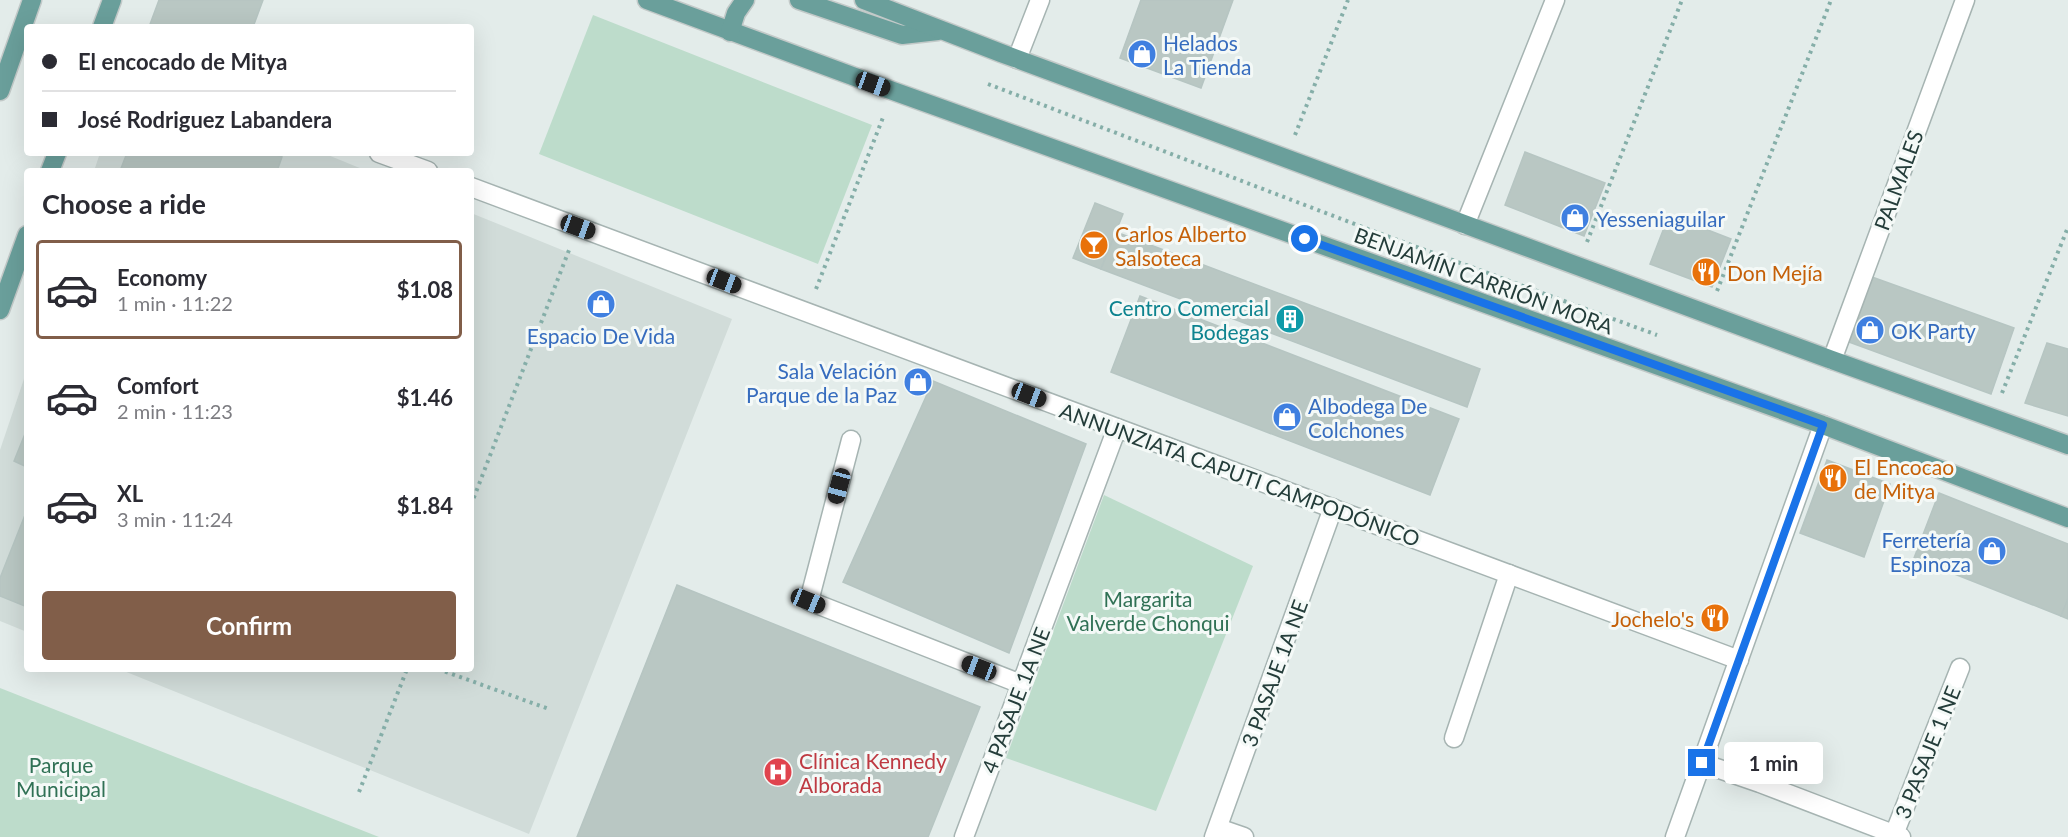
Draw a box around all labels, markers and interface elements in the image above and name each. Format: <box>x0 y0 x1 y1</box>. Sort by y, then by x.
place label: Helados La Tienda <box>1163 30 1251 79</box>
shop icon: Helados La Tienda <box>1126 38 1158 70</box>
text: El encocado de Mitya <box>78 48 287 75</box>
car <box>853 69 893 99</box>
text: José Rodriguez Labandera <box>78 106 332 133</box>
street label: PALMALES <box>1868 127 1928 233</box>
text: Choose a ride <box>42 187 206 220</box>
shop icon: Yesseniaguilar <box>1559 202 1591 234</box>
place label: Yesseniaguilar <box>1596 206 1725 231</box>
car <box>558 212 598 242</box>
place label: Carlos Alberto Salsoteca <box>1115 221 1247 270</box>
street label: BENJAMÍN CARRIÓN MORA <box>1351 221 1618 339</box>
route start <box>1291 225 1318 252</box>
bar icon: Carlos Alberto Salsoteca <box>1078 229 1110 261</box>
restaurant icon: Don Mejía <box>1690 256 1722 288</box>
place label: Don Mejía <box>1727 260 1823 285</box>
icon: car <box>45 263 99 317</box>
text: Economy <box>117 264 207 291</box>
car <box>704 266 744 296</box>
text: $1.08 <box>397 276 453 303</box>
shop icon: Espacio De Vida <box>585 288 617 320</box>
text: 1 min · 11:22 <box>117 291 233 315</box>
place label: Centro Comercial Bodegas <box>1109 295 1269 344</box>
building icon: Centro Comercial Bodegas <box>1274 303 1306 335</box>
shop icon: OK Party <box>1854 314 1886 346</box>
place label: OK Party <box>1891 318 1976 343</box>
place label: Espacio De Vida <box>527 323 675 348</box>
place label: Sala Velación Parque de la Paz <box>746 358 897 407</box>
shop icon: Sala Velación Parque de la Paz <box>902 366 934 398</box>
icon: car <box>45 371 99 425</box>
text: Comfort <box>117 372 199 399</box>
car <box>1009 380 1049 410</box>
text: $1.46 <box>397 384 453 411</box>
place label: Albodega De Colchones <box>1308 393 1427 442</box>
street label: ANNUNZIATA CAPUTI CAMPODÓNICO <box>1057 397 1423 551</box>
text: 2 min · 11:23 <box>117 399 233 423</box>
shop icon: Albodega De Colchones <box>1271 401 1303 433</box>
place label: El Encocao de Mitya <box>1854 454 1954 503</box>
restaurant icon: El Encocao de Mitya <box>1817 462 1849 494</box>
car <box>826 466 852 506</box>
icon: car <box>45 479 99 533</box>
text: XL <box>117 480 143 507</box>
text: $1.84 <box>397 492 453 519</box>
text: 3 min · 11:24 <box>117 507 233 531</box>
place label: Ferretería Espinoza <box>1881 527 1971 576</box>
shop icon: Ferretería Espinoza <box>1976 535 2008 567</box>
car <box>788 586 828 616</box>
park label: Margarita Valverde Chonqui <box>1066 586 1230 635</box>
button: Confirm <box>42 591 456 660</box>
street label: 3 PASAJE 1A NE <box>1236 596 1312 750</box>
restaurant icon: Jochelo's <box>1699 602 1731 634</box>
place label: Jochelo's <box>1611 606 1694 631</box>
street label: 4 PASAJE 1A NE <box>976 624 1054 776</box>
car <box>959 653 999 683</box>
street label: 3 PASAJE 1 NE <box>1889 682 1965 822</box>
callout: 1 min <box>1723 742 1822 784</box>
place label: Clínica Kennedy Alborada <box>799 748 947 797</box>
route end <box>1688 749 1715 776</box>
text: 1 min <box>1749 751 1798 775</box>
park label: Parque Municipal <box>16 752 106 801</box>
hospital icon: Clínica Kennedy Alborada <box>762 756 794 788</box>

